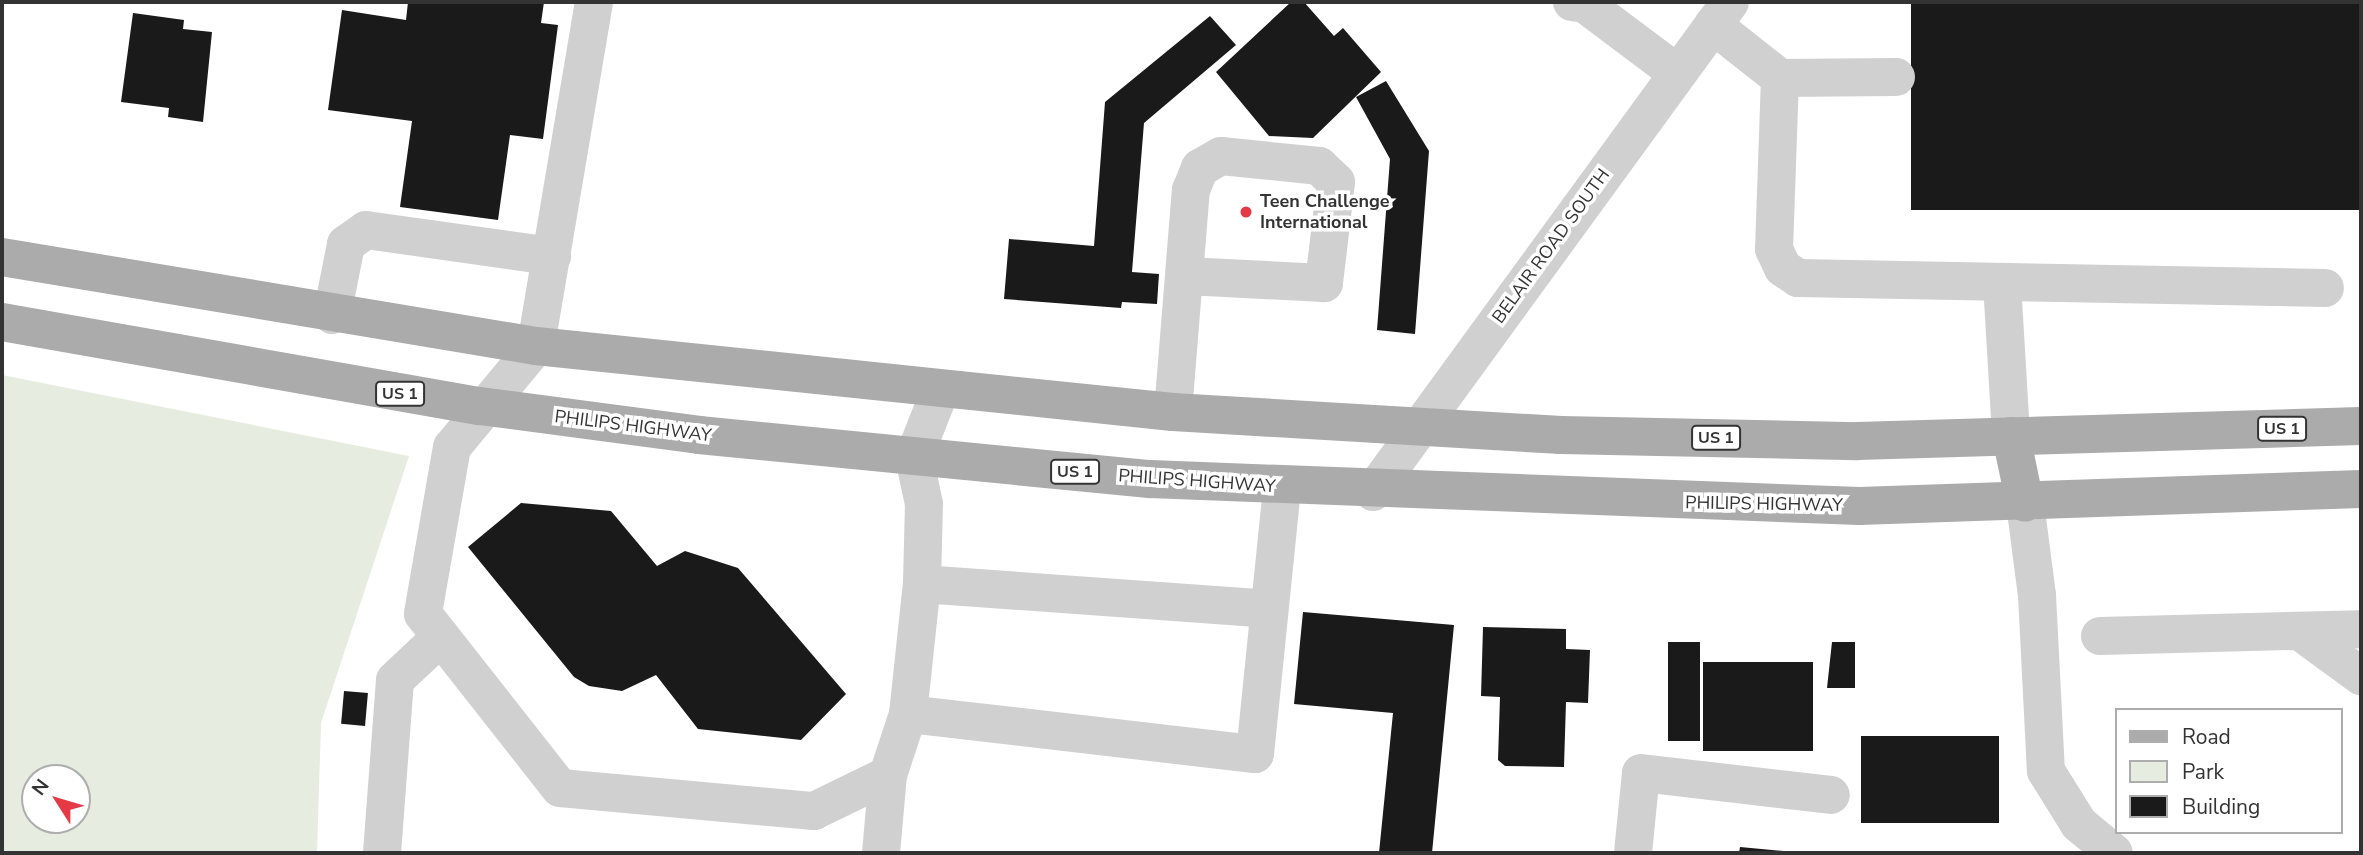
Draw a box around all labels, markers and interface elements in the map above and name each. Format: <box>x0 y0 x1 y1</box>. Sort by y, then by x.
street label: BELAIR ROAD SOUTH <box>1488 165 1614 327</box>
place label: Teen Challenge International <box>1260 191 1390 234</box>
marker: Teen Challenge International <box>1238 204 1254 220</box>
road number: US 1 <box>374 382 426 406</box>
street label: PHILIPS HIGHWAY <box>553 406 713 446</box>
road number: US 1 <box>2256 416 2308 442</box>
road number: US 1 <box>1690 426 1742 450</box>
road number: US 1 <box>1049 460 1101 485</box>
street label: PHILIPS HIGHWAY <box>1118 465 1276 497</box>
street label: PHILIPS HIGHWAY <box>1685 492 1843 516</box>
legend <box>2114 708 2342 834</box>
text: Road <box>2182 723 2231 751</box>
text: Park <box>2182 758 2224 786</box>
north arrow <box>21 764 91 834</box>
text: N <box>26 774 55 801</box>
text: Building <box>2182 793 2260 821</box>

